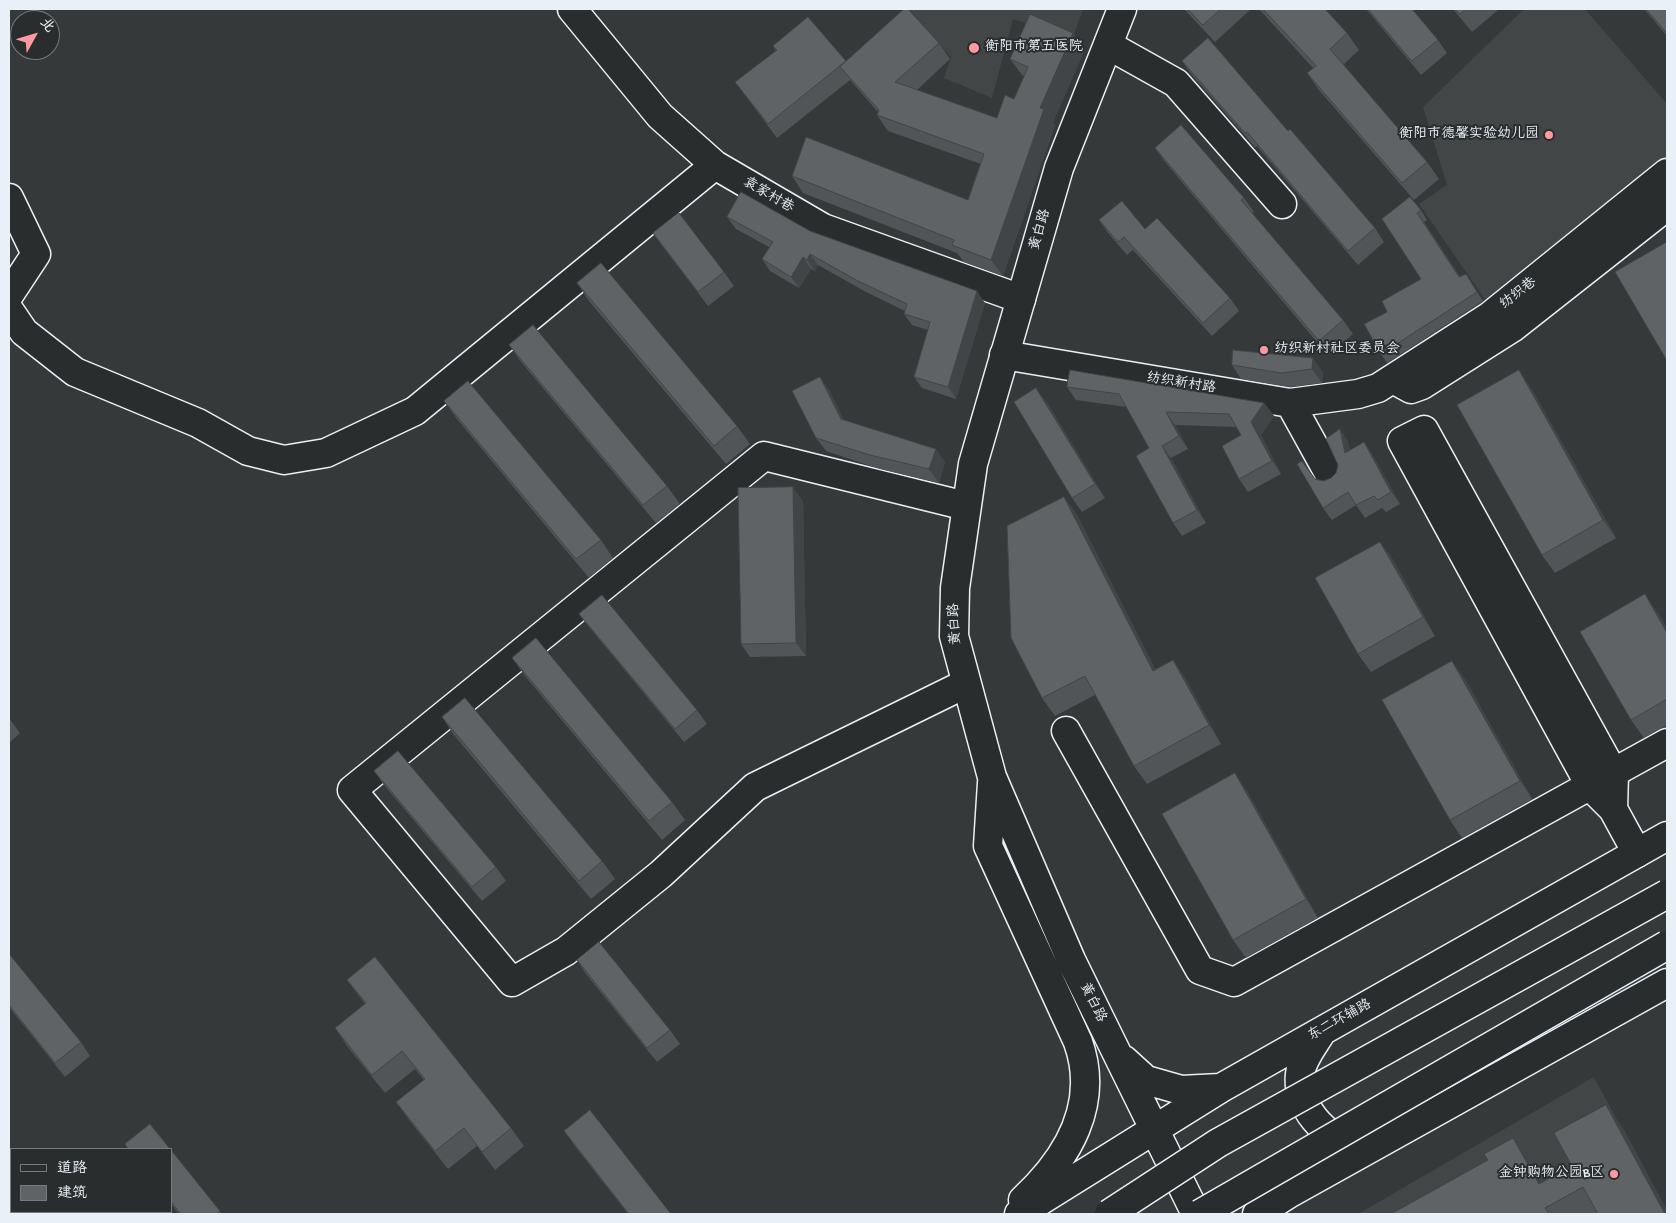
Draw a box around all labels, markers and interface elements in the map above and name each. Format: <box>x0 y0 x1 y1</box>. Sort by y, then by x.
north arrow <box>10 10 60 60</box>
text: 北 <box>35 15 57 37</box>
place label: 衡阳市第五医院 <box>985 40 1083 56</box>
marker: 衡阳市第五医院 <box>967 41 981 55</box>
place label: 衡阳市德馨实验幼儿园 <box>1399 127 1539 143</box>
marker: 衡阳市德馨实验幼儿园 <box>1543 129 1555 141</box>
street label: 袁家村巷 <box>740 175 796 217</box>
street label: 黄白路 <box>1027 207 1055 253</box>
street label: 纺织巷 <box>1497 274 1541 314</box>
place label: 纺织新村社区委员会 <box>1274 342 1400 358</box>
marker: 纺织新村社区委员会 <box>1258 344 1270 356</box>
street label: 纺织新村路 <box>1145 370 1217 398</box>
street label: 黄白路 <box>947 603 965 645</box>
street label: 黄白路 <box>1075 980 1109 1026</box>
street label: 东二环辅路 <box>1305 997 1375 1045</box>
legend <box>10 1148 172 1213</box>
text: 道路 <box>57 1160 87 1178</box>
place label: 金钟购物公园B区 <box>1499 1166 1604 1182</box>
marker: 金钟购物公园B区 <box>1608 1168 1620 1180</box>
text: 建筑 <box>57 1185 87 1203</box>

